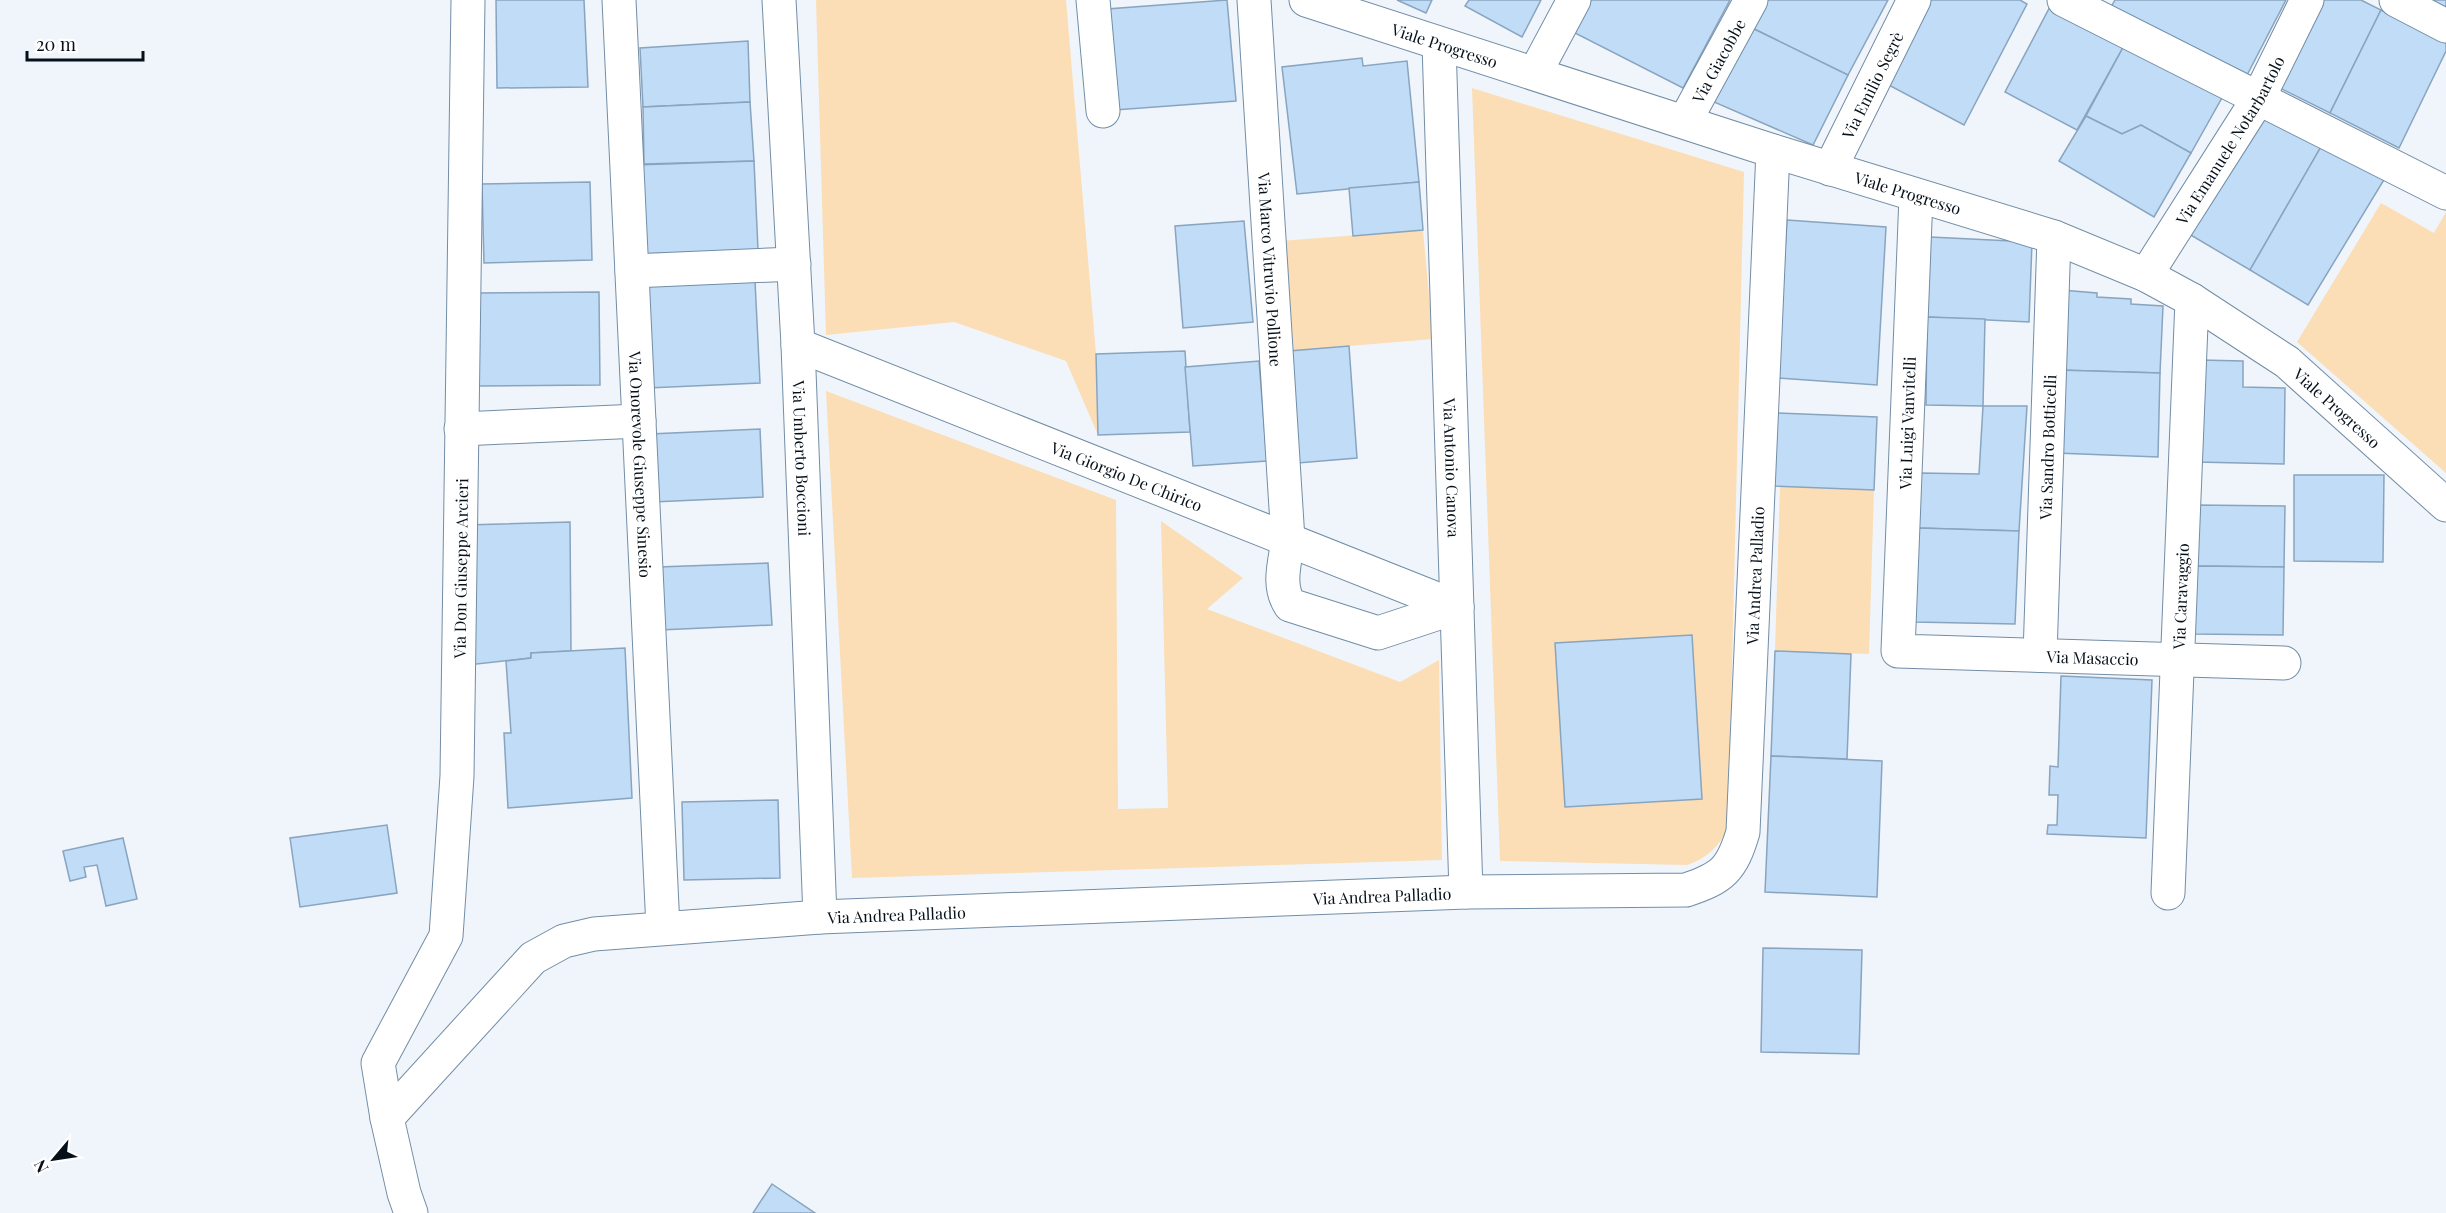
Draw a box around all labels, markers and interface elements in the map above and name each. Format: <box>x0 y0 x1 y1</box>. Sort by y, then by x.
street label: Via Giacobbe <box>1686 15 1749 107</box>
street label: Viale Progresso <box>1388 18 1501 72</box>
scale bar <box>27 24 142 62</box>
street label: Via Emilio Segrè <box>1836 28 1907 143</box>
text: 20 m <box>36 32 76 56</box>
street label: Via Emanuele Notarbartolo <box>2170 52 2288 229</box>
street label: Viale Progresso <box>1851 166 1964 219</box>
street label: Via Marco Vitruvio Pollione <box>1254 171 1288 367</box>
street label: Via Onorevole Giuseppe Sinesio <box>625 350 657 578</box>
street label: Via Luigi Vanvitelli <box>1894 356 1920 491</box>
street label: Viale Progresso <box>2289 362 2386 452</box>
street label: Via Sandro Botticelli <box>2034 374 2060 521</box>
street label: Via Umberto Boccioni <box>789 379 816 537</box>
street label: Via Antonio Canova <box>1440 397 1465 538</box>
street label: Via Giorgio De Chirico <box>1047 436 1206 515</box>
street label: Via Don Giuseppe Arcieri <box>448 478 472 659</box>
street label: Via Andrea Palladio <box>1741 506 1768 646</box>
street label: Via Caravaggio <box>2167 543 2193 651</box>
street label: Via Masaccio <box>2045 645 2139 669</box>
street label: Via Andrea Palladio <box>1312 882 1452 908</box>
street label: Via Andrea Palladio <box>826 901 966 927</box>
north arrow <box>24 1129 84 1189</box>
text: N <box>28 1156 52 1177</box>

